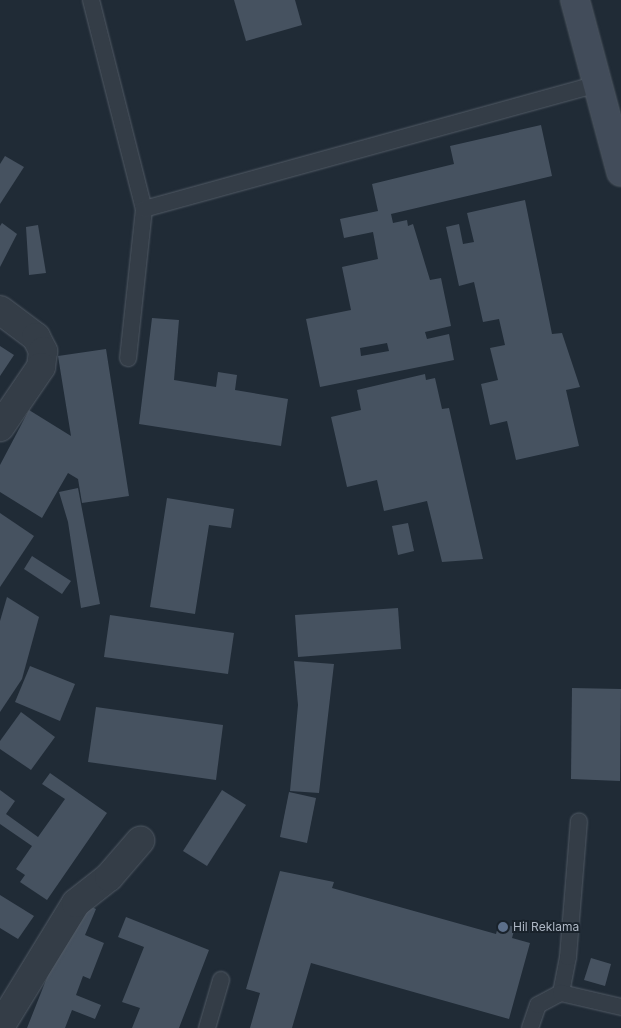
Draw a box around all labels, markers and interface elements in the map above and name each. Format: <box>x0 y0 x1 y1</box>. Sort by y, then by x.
place label: Hil Reklama <box>513 920 579 934</box>
marker: Hil Reklama <box>497 921 509 933</box>

